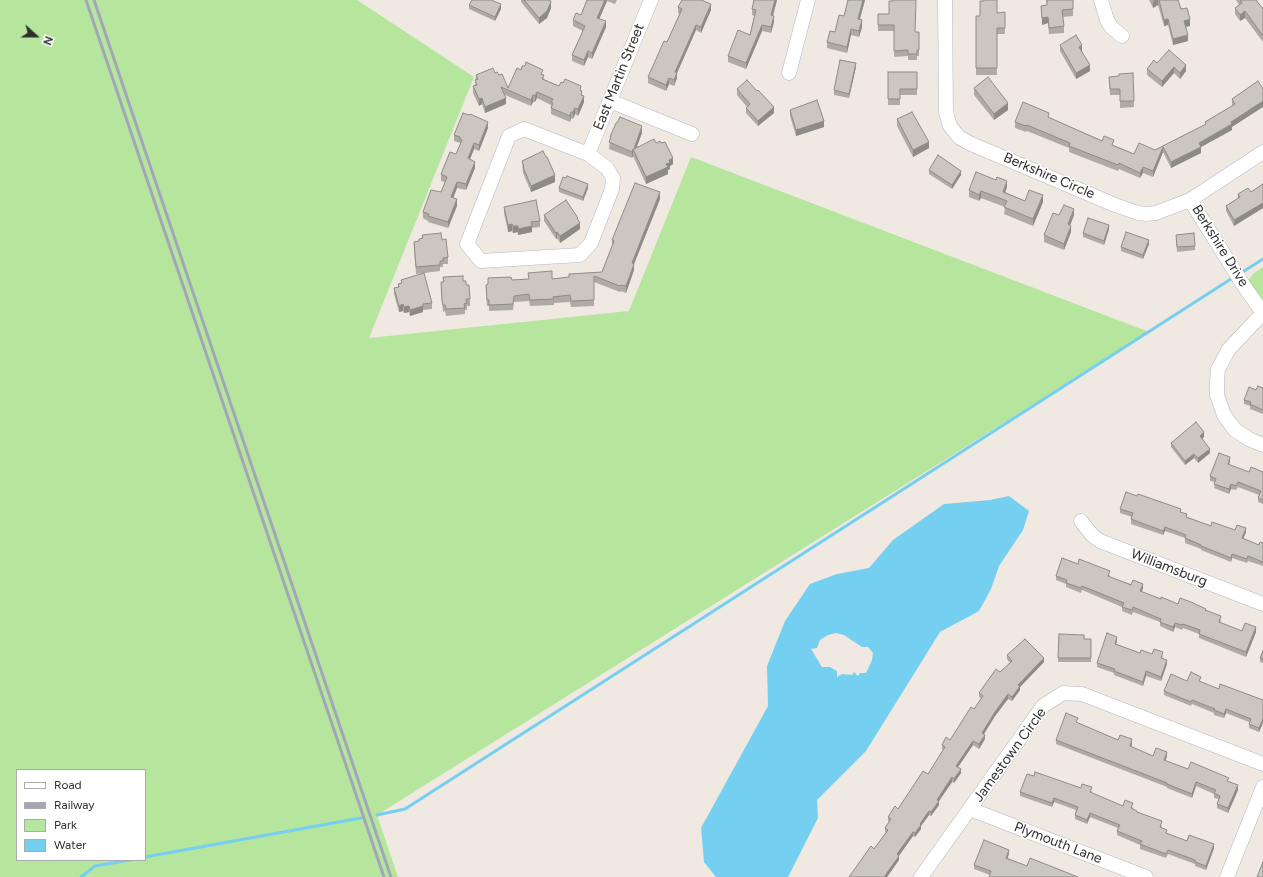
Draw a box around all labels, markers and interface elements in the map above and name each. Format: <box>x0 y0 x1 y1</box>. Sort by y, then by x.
north arrow <box>16 16 56 56</box>
street label: East Martin Street <box>590 21 648 133</box>
text: N <box>40 34 55 47</box>
street label: Berkshire Circle <box>1001 149 1097 203</box>
street label: Berkshire Drive <box>1188 202 1252 290</box>
street label: Williamsburg <box>1128 546 1210 590</box>
street label: Jamestown Circle <box>970 705 1050 805</box>
legend <box>16 769 146 861</box>
text: Road <box>54 778 82 792</box>
text: Railway <box>54 798 95 812</box>
text: Park <box>54 818 77 832</box>
street label: Plymouth Lane <box>1012 819 1104 867</box>
text: Water <box>54 838 86 852</box>

